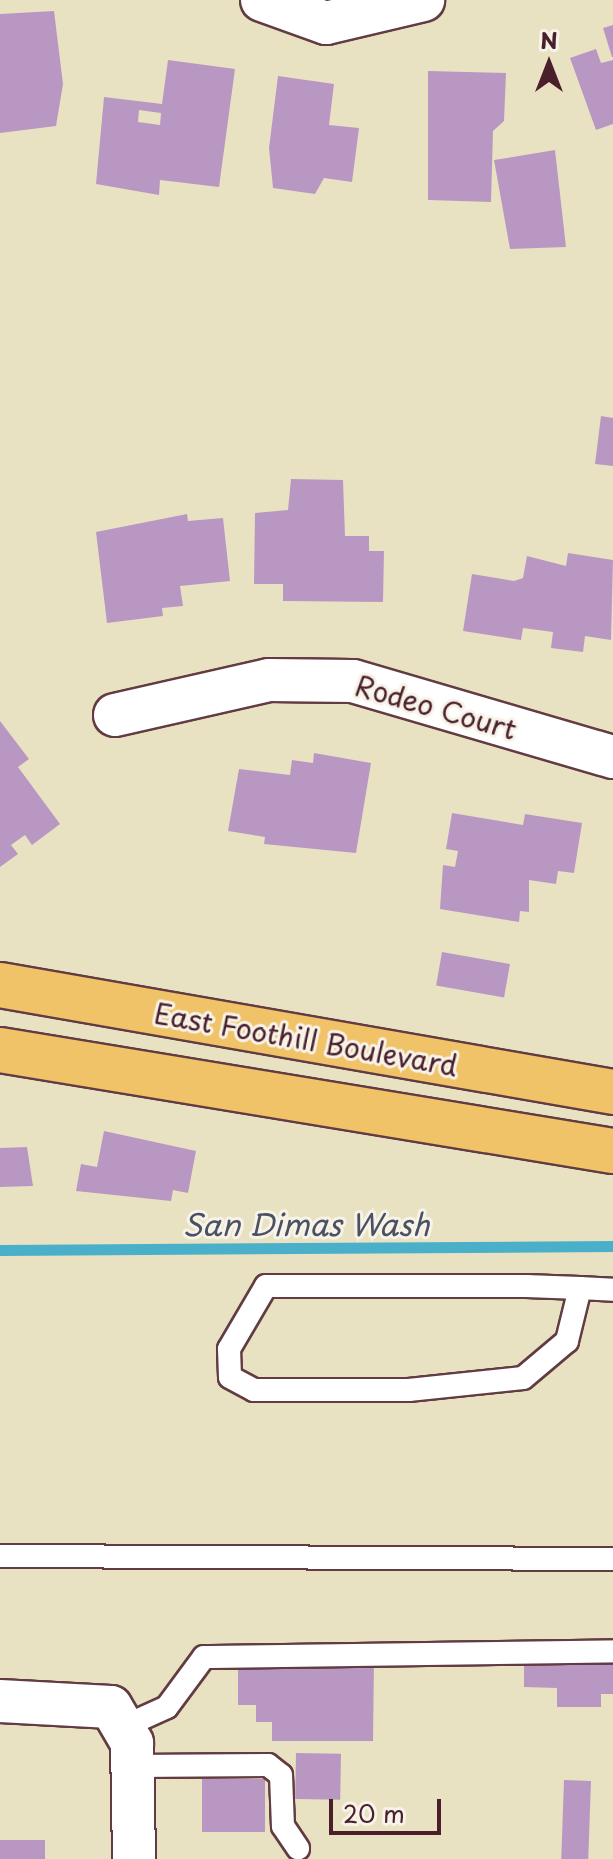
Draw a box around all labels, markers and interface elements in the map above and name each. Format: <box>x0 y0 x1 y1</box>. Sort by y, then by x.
text: N <box>540 23 558 56</box>
north arrow <box>509 24 589 104</box>
street label: Rodeo Court <box>351 668 521 746</box>
street label: East Foothill Boulevard <box>151 996 461 1082</box>
water label: San Dimas Wash <box>183 1206 429 1242</box>
scale bar <box>333 1783 445 1833</box>
text: 20 m <box>343 1795 405 1831</box>

